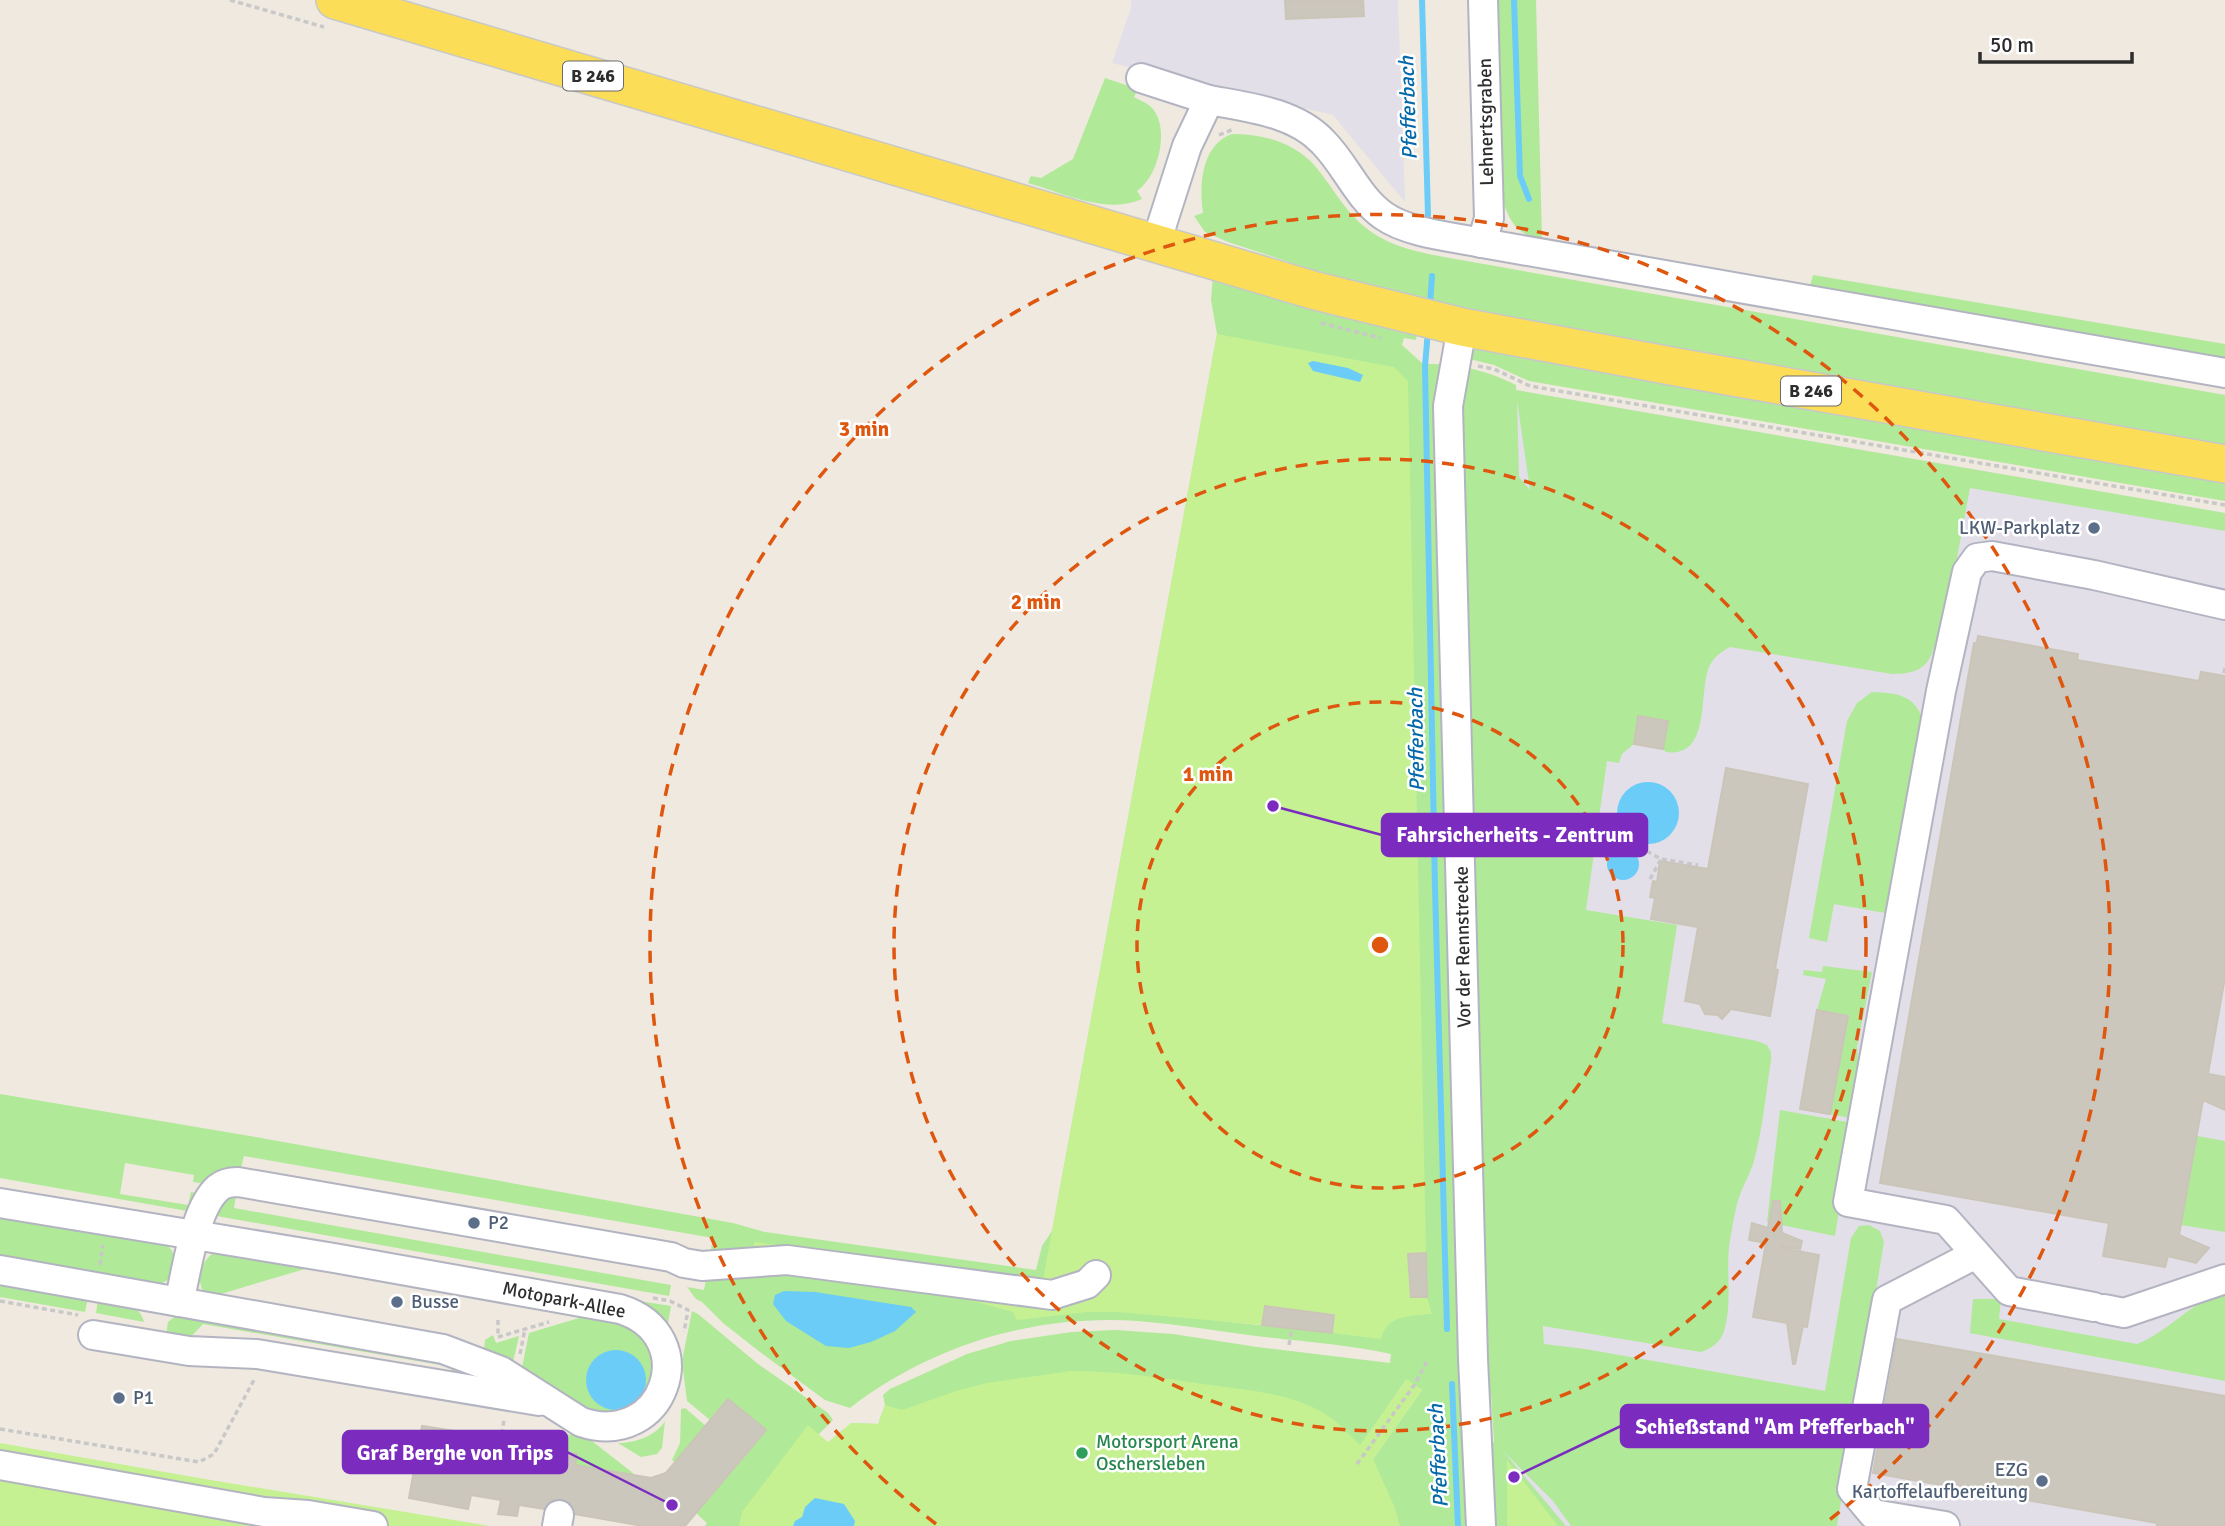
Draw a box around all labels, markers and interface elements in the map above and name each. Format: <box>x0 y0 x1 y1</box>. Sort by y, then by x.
scale bar <box>1980 21 2132 65</box>
text: 50 m <box>1990 32 2034 58</box>
water label: Pfefferbach <box>1393 55 1423 160</box>
street label: Lehnertsgraben <box>1473 58 1499 186</box>
road number: B 246 <box>563 62 623 90</box>
road number: B 246 <box>1781 376 1841 405</box>
text: 3 min <box>839 416 889 442</box>
place label: LKW-Parkplatz <box>1959 516 2080 540</box>
marker: LKW-Parkplatz <box>2086 520 2102 536</box>
text: 2 min <box>1011 589 1061 615</box>
water label: Pfefferbach <box>1402 687 1430 792</box>
text: 1 min <box>1183 761 1233 787</box>
callout: Fahrsicherheits - Zentrum <box>1382 814 1647 856</box>
text: Fahrsicherheits - Zentrum <box>1396 822 1634 848</box>
street label: Vor der Rennstrecke <box>1450 866 1476 1028</box>
centre of rings <box>1368 933 1392 957</box>
place label: P2 <box>488 1211 509 1235</box>
marker: P2 <box>466 1215 482 1231</box>
street label: Motopark-Allee <box>500 1276 628 1324</box>
place label: Busse <box>411 1290 459 1314</box>
marker: Busse <box>389 1294 405 1310</box>
place label: P1 <box>133 1386 154 1410</box>
marker: P1 <box>111 1390 127 1406</box>
water label: Pfefferbach <box>1422 1403 1454 1509</box>
callout: Schießstand "Am Pfefferbach" <box>1621 1405 1928 1447</box>
text: Schießstand "Am Pfefferbach" <box>1635 1414 1915 1440</box>
place label: Motorsport Arena Oschersleben <box>1096 1430 1239 1476</box>
callout: Graf Berghe von Trips <box>343 1431 567 1473</box>
text: Graf Berghe von Trips <box>357 1440 553 1466</box>
marker: Motorsport Arena Oschersleben <box>1074 1445 1090 1461</box>
place label: EZG Kartoffelaufbereitung <box>1852 1458 2028 1504</box>
marker: EZG Kartoffelaufbereitung <box>2034 1473 2050 1489</box>

